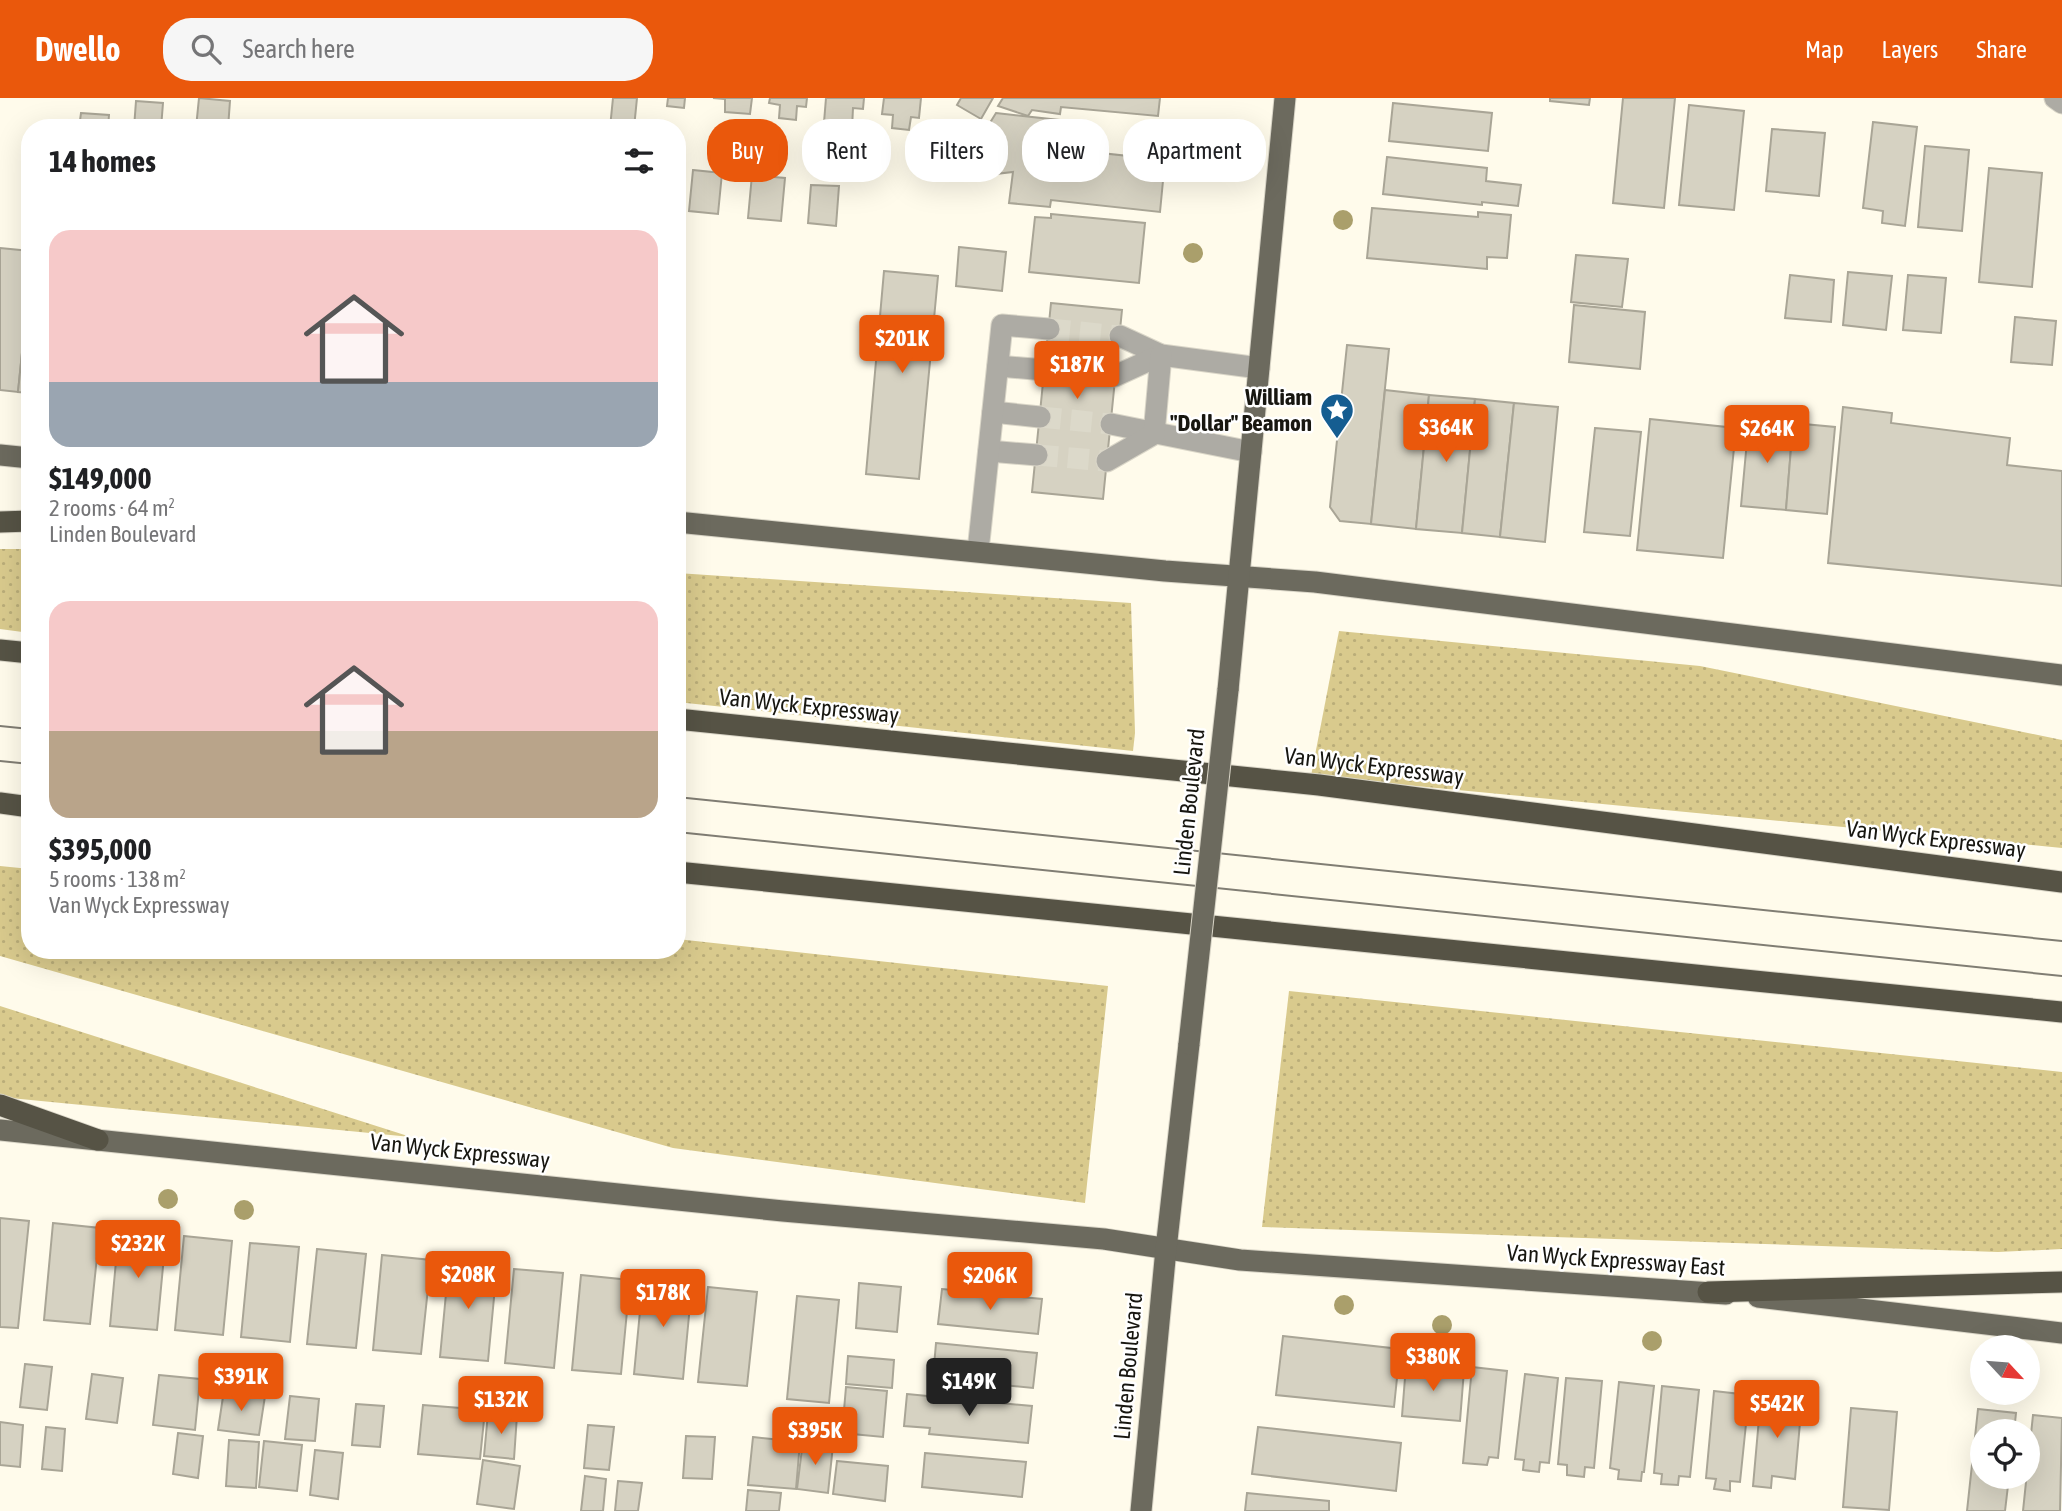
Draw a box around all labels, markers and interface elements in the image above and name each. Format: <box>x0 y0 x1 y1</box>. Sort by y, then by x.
search box <box>163 18 653 81</box>
text: Dwello <box>35 30 121 68</box>
icon: search <box>187 30 225 68</box>
text: Search here <box>243 34 355 64</box>
text: Map <box>1805 36 1844 63</box>
text: Layers <box>1882 36 1938 63</box>
text: Share <box>1976 36 2027 63</box>
chip: Buy <box>707 119 788 182</box>
chip: Rent <box>802 119 891 182</box>
chip: Filters <box>905 119 1008 182</box>
chip: New <box>1022 119 1109 182</box>
chip: Apartment <box>1123 119 1266 182</box>
icon: filters <box>620 142 658 180</box>
text: 14 homes <box>49 144 156 178</box>
icon: home <box>291 276 417 402</box>
pin: $201K <box>853 316 951 375</box>
text: $201K <box>875 325 929 351</box>
pin: $187K <box>1028 342 1126 401</box>
text: $187K <box>1050 351 1104 377</box>
place label: William "Dollar" Beamon <box>1170 384 1312 436</box>
place icon: William "Dollar" Beamon <box>1318 391 1356 440</box>
pin: $364K <box>1397 404 1495 464</box>
pin: $264K <box>1718 406 1816 465</box>
text: $364K <box>1419 414 1473 440</box>
text: $264K <box>1740 415 1794 441</box>
text: $149,000 <box>49 461 152 495</box>
text: 2 rooms · 64 m² <box>49 495 175 521</box>
text: Linden Boulevard <box>49 521 197 547</box>
icon: home <box>291 647 417 773</box>
street label: Van Wyck Expressway <box>718 684 900 728</box>
street label: Linden Boulevard <box>1168 727 1210 877</box>
street label: Van Wyck Expressway <box>1283 742 1465 790</box>
street label: Van Wyck Expressway <box>1845 815 2027 863</box>
text: $395,000 <box>49 832 152 866</box>
text: 5 rooms · 138 m² <box>49 866 186 892</box>
text: Van Wyck Expressway <box>49 892 229 918</box>
street label: Van Wyck Expressway <box>369 1129 551 1173</box>
pin: $232K <box>89 1220 187 1280</box>
text: $232K <box>111 1230 165 1256</box>
street label: Van Wyck Expressway East <box>1506 1239 1726 1281</box>
pin: $208K <box>419 1252 517 1311</box>
pin: $206K <box>941 1252 1039 1312</box>
text: $208K <box>441 1261 495 1287</box>
text: $206K <box>963 1262 1017 1288</box>
pin: $178K <box>614 1270 712 1329</box>
text: $178K <box>636 1279 690 1305</box>
street label: Linden Boulevard <box>1109 1291 1147 1441</box>
pin: $380K <box>1384 1334 1482 1393</box>
north arrow <box>1970 1335 2040 1405</box>
map controls <box>1970 1335 2040 1489</box>
text: $380K <box>1406 1343 1460 1369</box>
pin: $391K <box>192 1354 290 1413</box>
pin: $149K <box>920 1358 1018 1418</box>
text: $391K <box>214 1363 268 1389</box>
text: $149K <box>942 1368 996 1394</box>
pin: $132K <box>452 1376 550 1436</box>
pin: $542K <box>1728 1380 1826 1440</box>
text: $132K <box>474 1386 528 1412</box>
text: $542K <box>1750 1390 1804 1416</box>
pin: $395K <box>766 1408 864 1467</box>
text: $395K <box>788 1417 842 1443</box>
button: locate <box>1970 1419 2040 1489</box>

